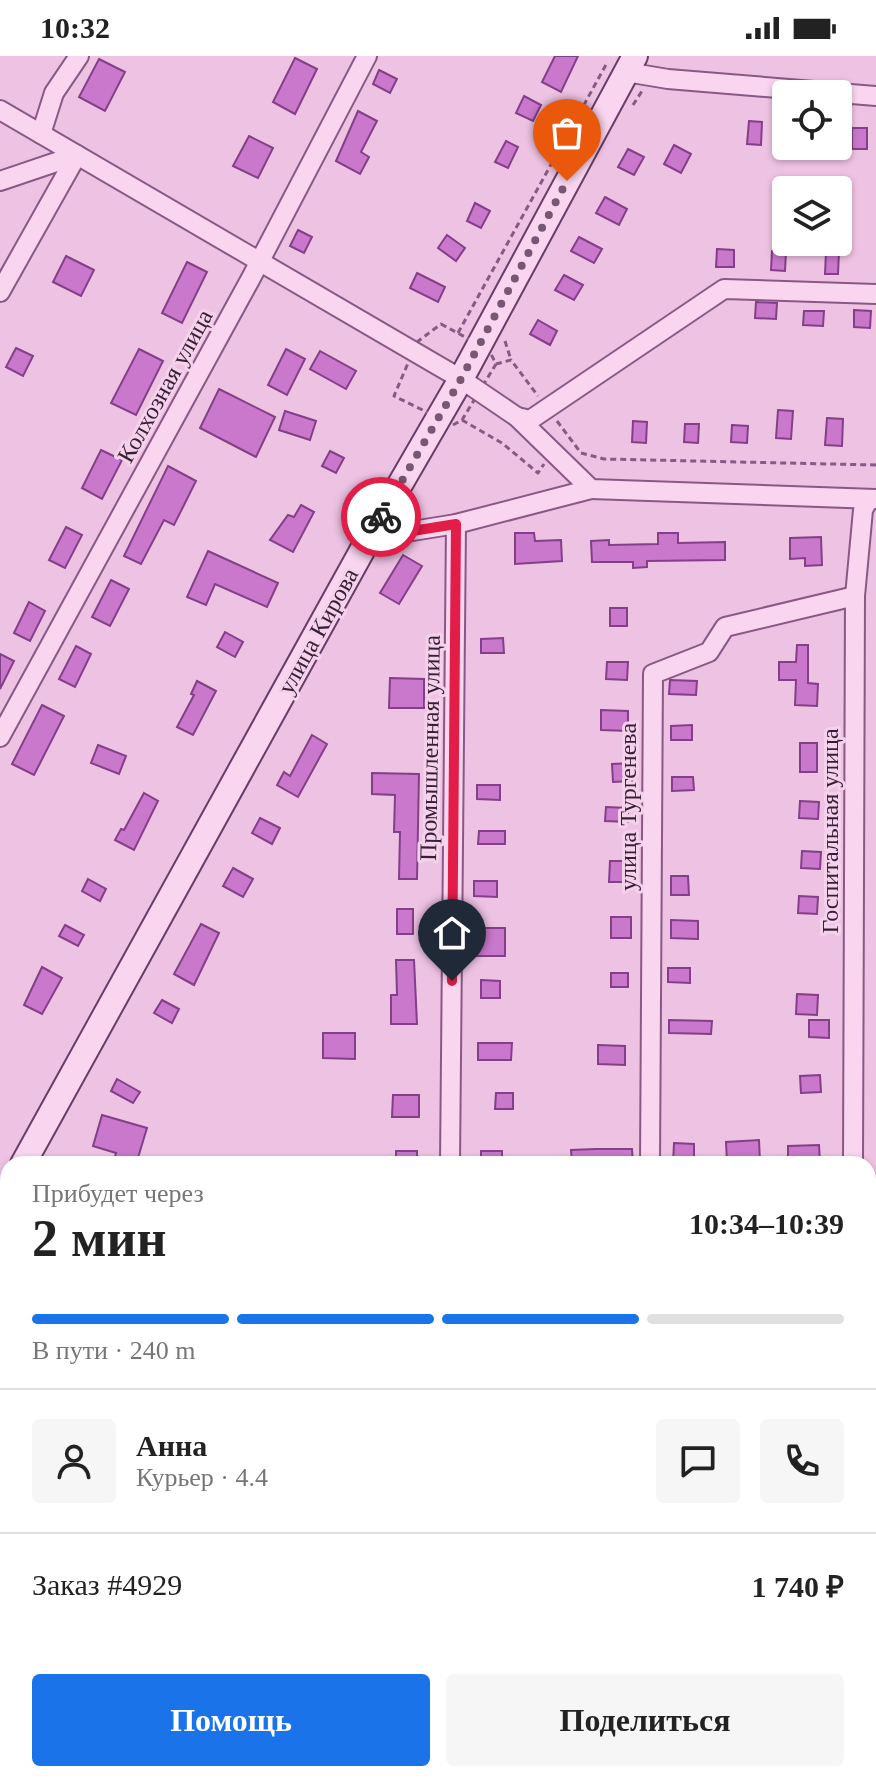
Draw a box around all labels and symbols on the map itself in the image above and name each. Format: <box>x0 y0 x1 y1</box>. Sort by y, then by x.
pin <box>533 99 601 181</box>
street label: Колхозная улица <box>112 305 218 467</box>
courier <box>341 477 421 557</box>
street label: улица Кирова <box>273 563 363 698</box>
street label: Промышленная улица <box>415 634 445 861</box>
street label: улица Тургенева <box>615 723 641 891</box>
street label: Госпитальная улица <box>817 728 843 934</box>
pin <box>418 899 486 981</box>

